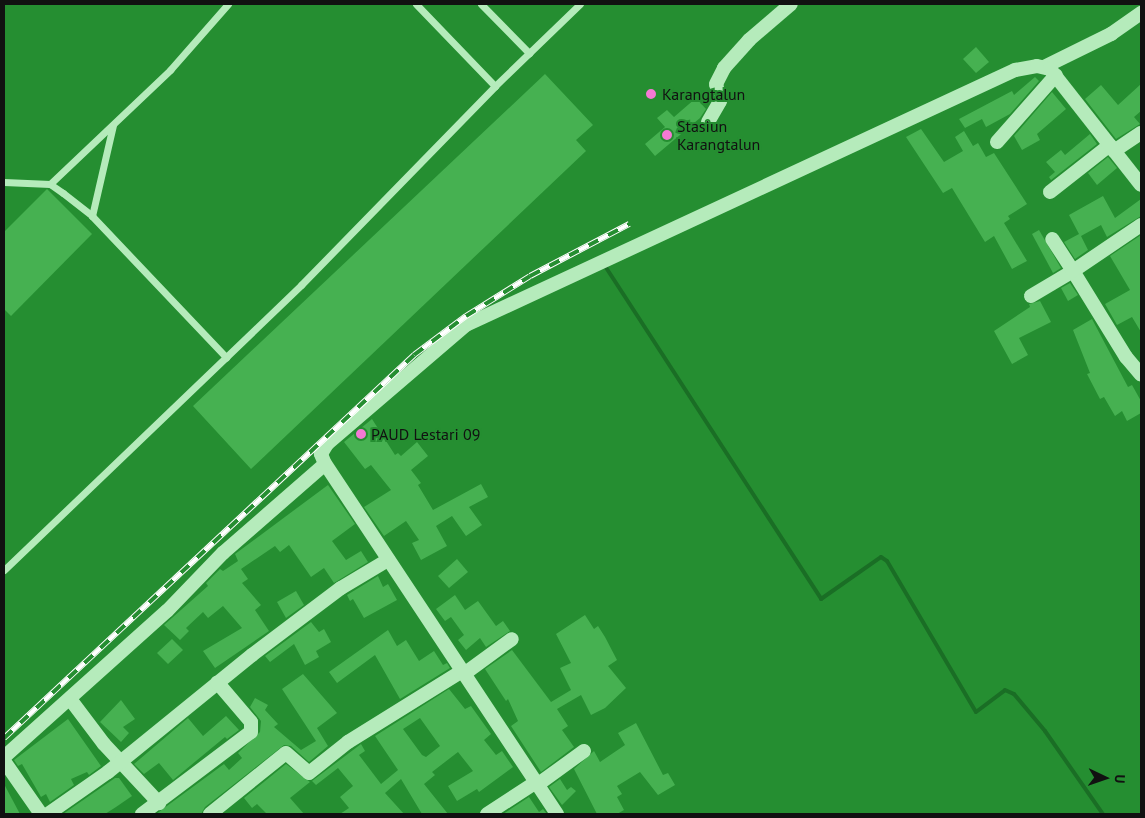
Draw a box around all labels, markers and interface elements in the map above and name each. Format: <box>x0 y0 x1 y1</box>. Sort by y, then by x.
place label: Karangtalun <box>662 84 745 104</box>
marker: Karangtalun <box>644 87 658 101</box>
place label: Stasiun Karangtalun <box>677 116 760 154</box>
marker: Stasiun Karangtalun <box>661 129 673 141</box>
place label: PAUD Lestari 09 <box>371 424 480 444</box>
marker: PAUD Lestari 09 <box>355 428 367 440</box>
north arrow <box>1080 753 1130 803</box>
text: U <box>1111 774 1129 784</box>

